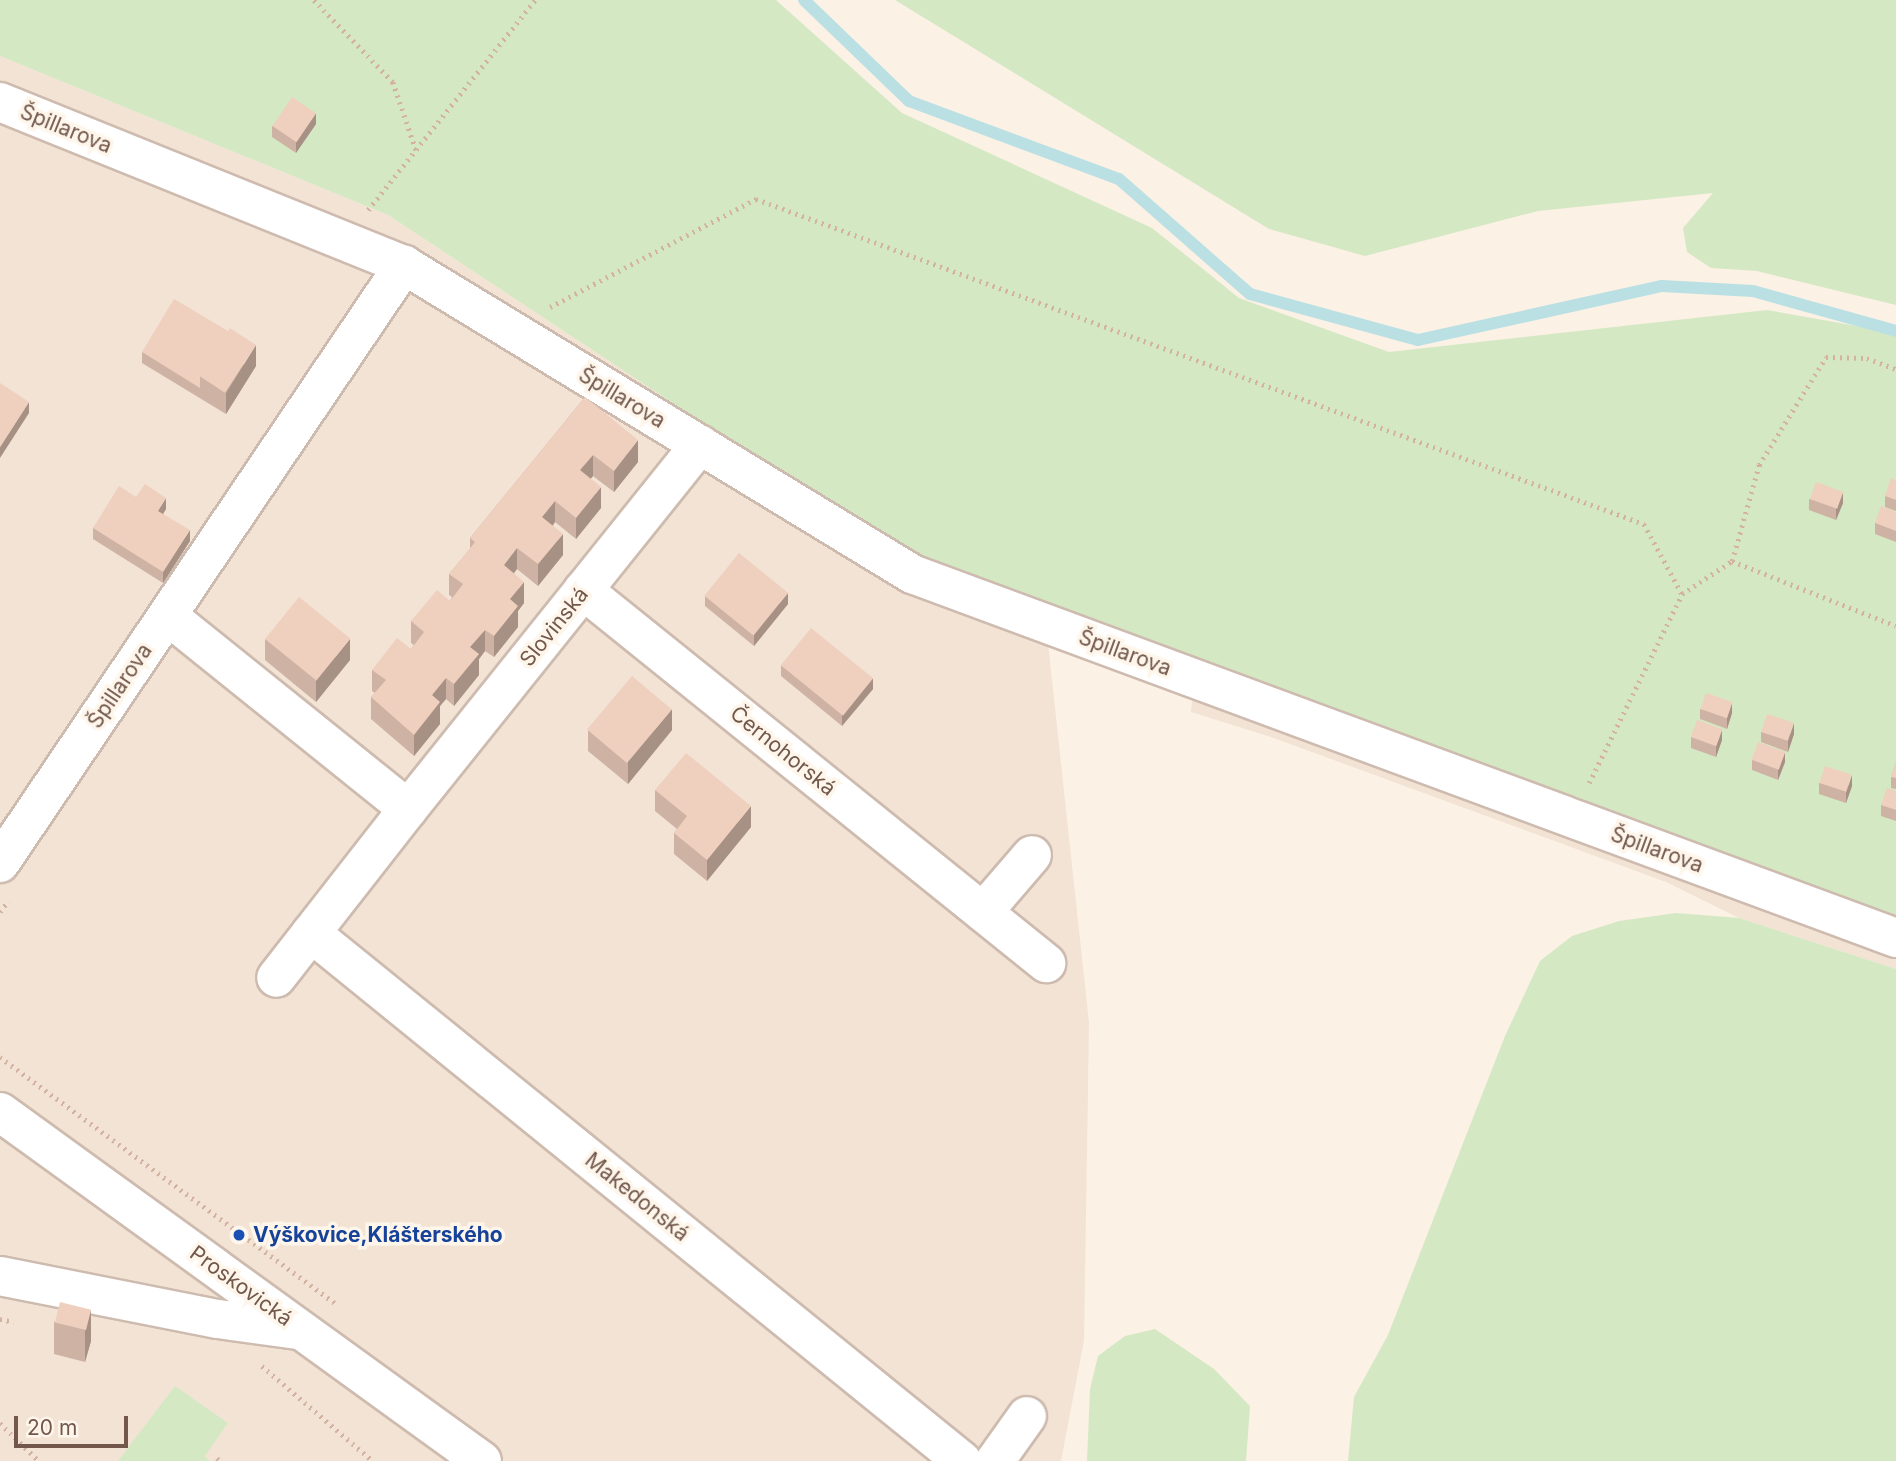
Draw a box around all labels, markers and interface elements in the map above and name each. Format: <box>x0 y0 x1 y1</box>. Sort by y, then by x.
street label: Špillarova <box>16 99 116 159</box>
street label: Špillarova <box>574 362 670 434</box>
street label: Slovinská <box>514 582 594 672</box>
street label: Špillarova <box>1075 625 1175 681</box>
street label: Špillarova <box>83 639 157 733</box>
street label: Černohorská <box>725 701 841 801</box>
street label: Špillarova <box>1607 822 1707 878</box>
street label: Makedonská <box>580 1147 694 1247</box>
place label: Výškovice,Klášterského <box>253 1222 503 1248</box>
marker: Výškovice,Klášterského <box>231 1227 247 1243</box>
street label: Proskovická <box>185 1241 297 1331</box>
scale bar <box>18 1402 131 1446</box>
text: 20 m <box>27 1415 77 1440</box>

